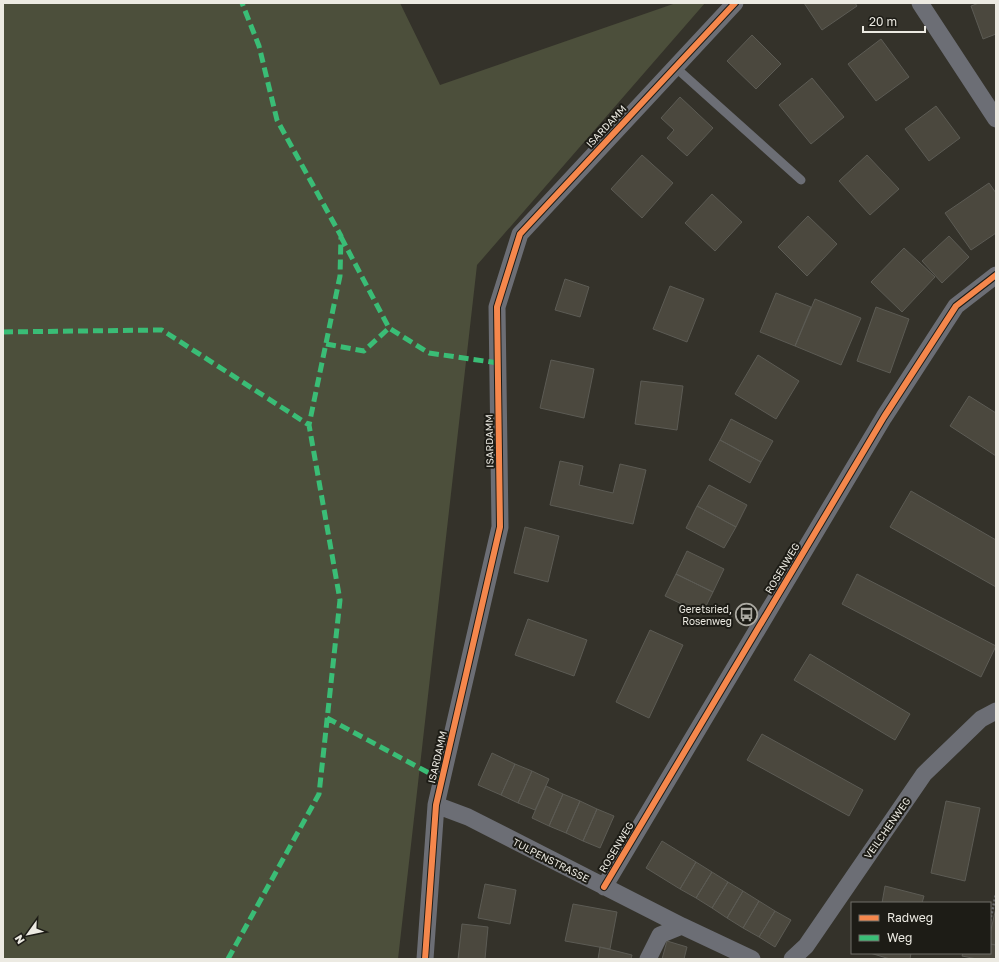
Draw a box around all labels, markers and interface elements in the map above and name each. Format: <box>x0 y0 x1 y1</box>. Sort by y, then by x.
scale bar <box>863 8 925 34</box>
text: 20 m <box>869 14 897 29</box>
street label: ISARDAMM <box>583 102 629 150</box>
street label: ISARDAMM <box>483 414 495 468</box>
street label: ROSENWEG <box>762 540 802 596</box>
bus stop icon: Geretsried, Rosenweg <box>734 602 760 628</box>
place label: Geretsried, Rosenweg <box>679 603 732 627</box>
street label: ISARDAMM <box>425 730 449 784</box>
street label: VEILCHENWEG <box>861 795 913 861</box>
street label: ROSENWEG <box>596 819 636 875</box>
street label: TULPENSTRASSE <box>511 836 591 884</box>
legend <box>851 902 991 954</box>
text: Radweg <box>887 910 933 925</box>
north arrow <box>8 914 48 954</box>
text: Weg <box>887 930 912 945</box>
text: N <box>11 933 27 947</box>

